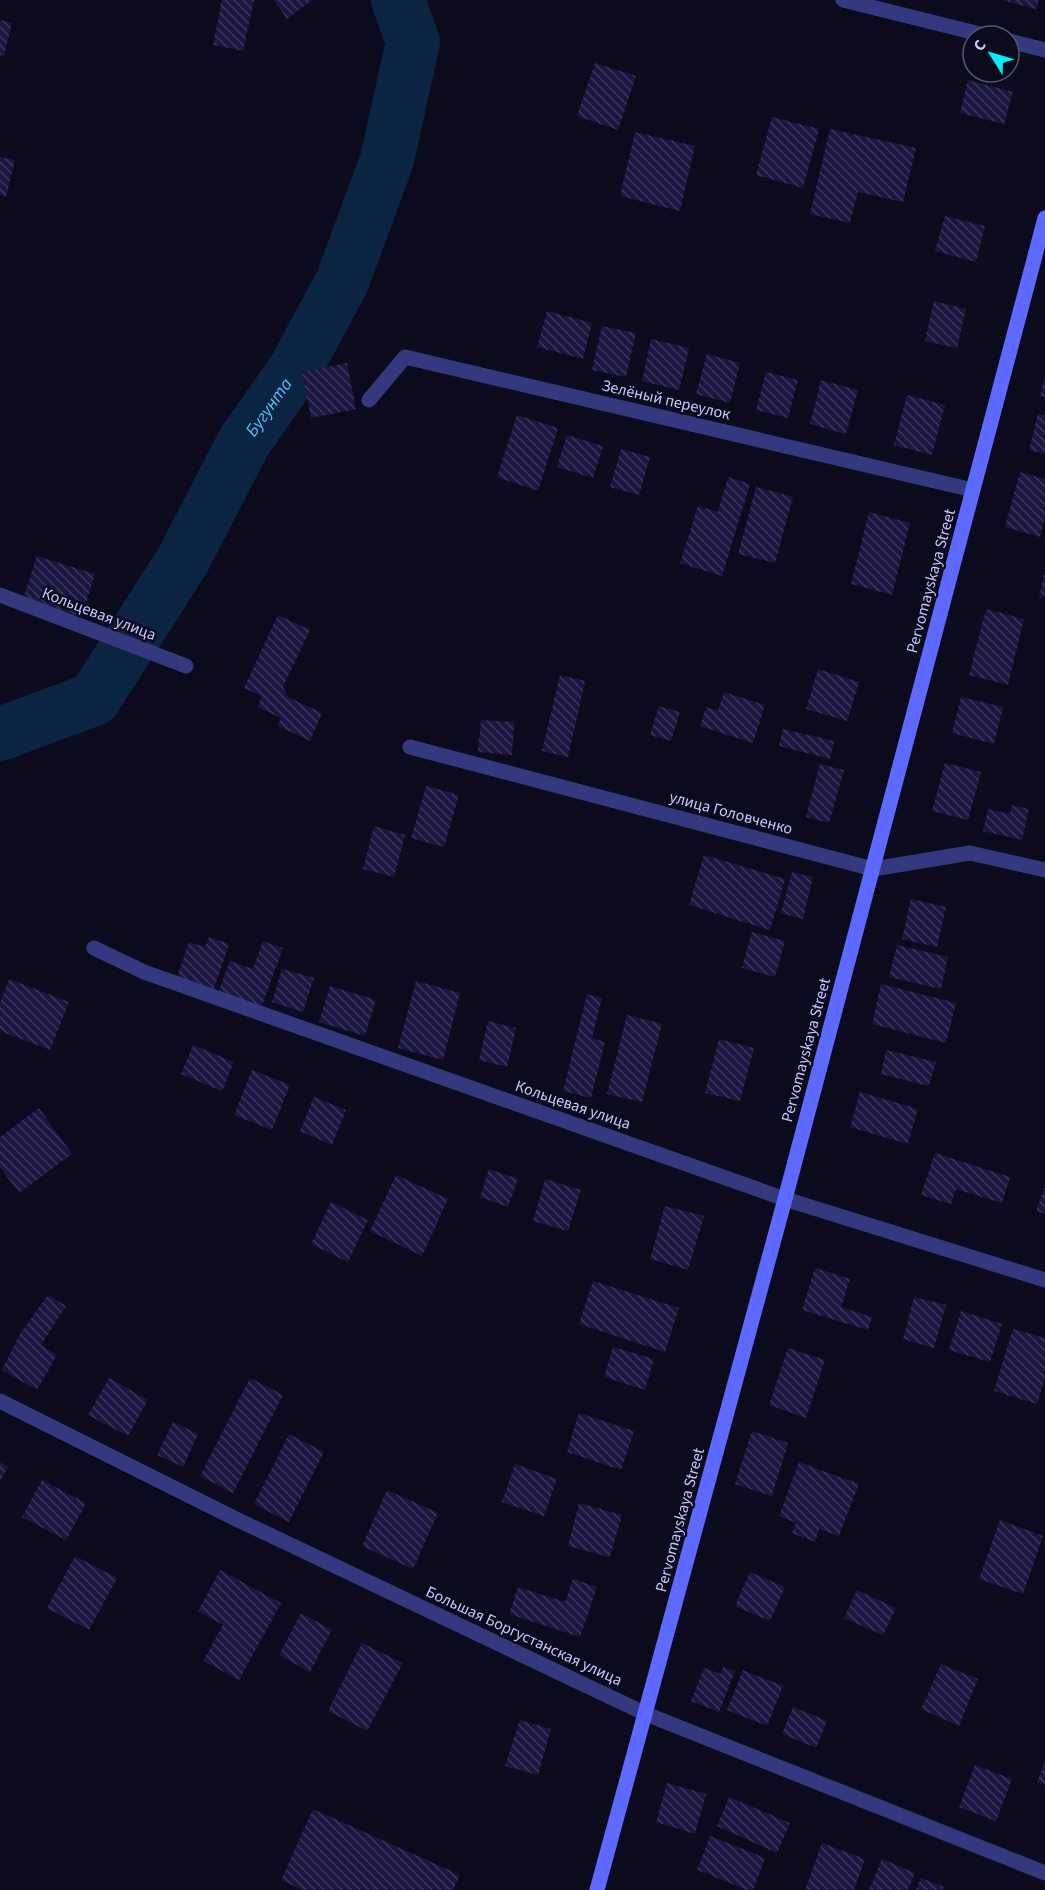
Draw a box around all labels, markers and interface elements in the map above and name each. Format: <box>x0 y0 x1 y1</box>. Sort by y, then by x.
north arrow <box>961 24 1021 84</box>
text: С <box>968 35 991 56</box>
water label: Бугунта <box>239 372 298 441</box>
street label: Зелёный переулок <box>600 375 733 426</box>
street label: Pervomayskaya Street <box>901 506 961 656</box>
street label: Кольцевая улица <box>39 582 159 646</box>
street label: улица Головченко <box>667 786 795 840</box>
street label: Pervomayskaya Street <box>776 975 836 1125</box>
street label: Кольцевая улица <box>512 1075 634 1135</box>
street label: Pervomayskaya Street <box>650 1445 710 1595</box>
street label: Большая Боргустанская улица <box>422 1581 626 1691</box>

